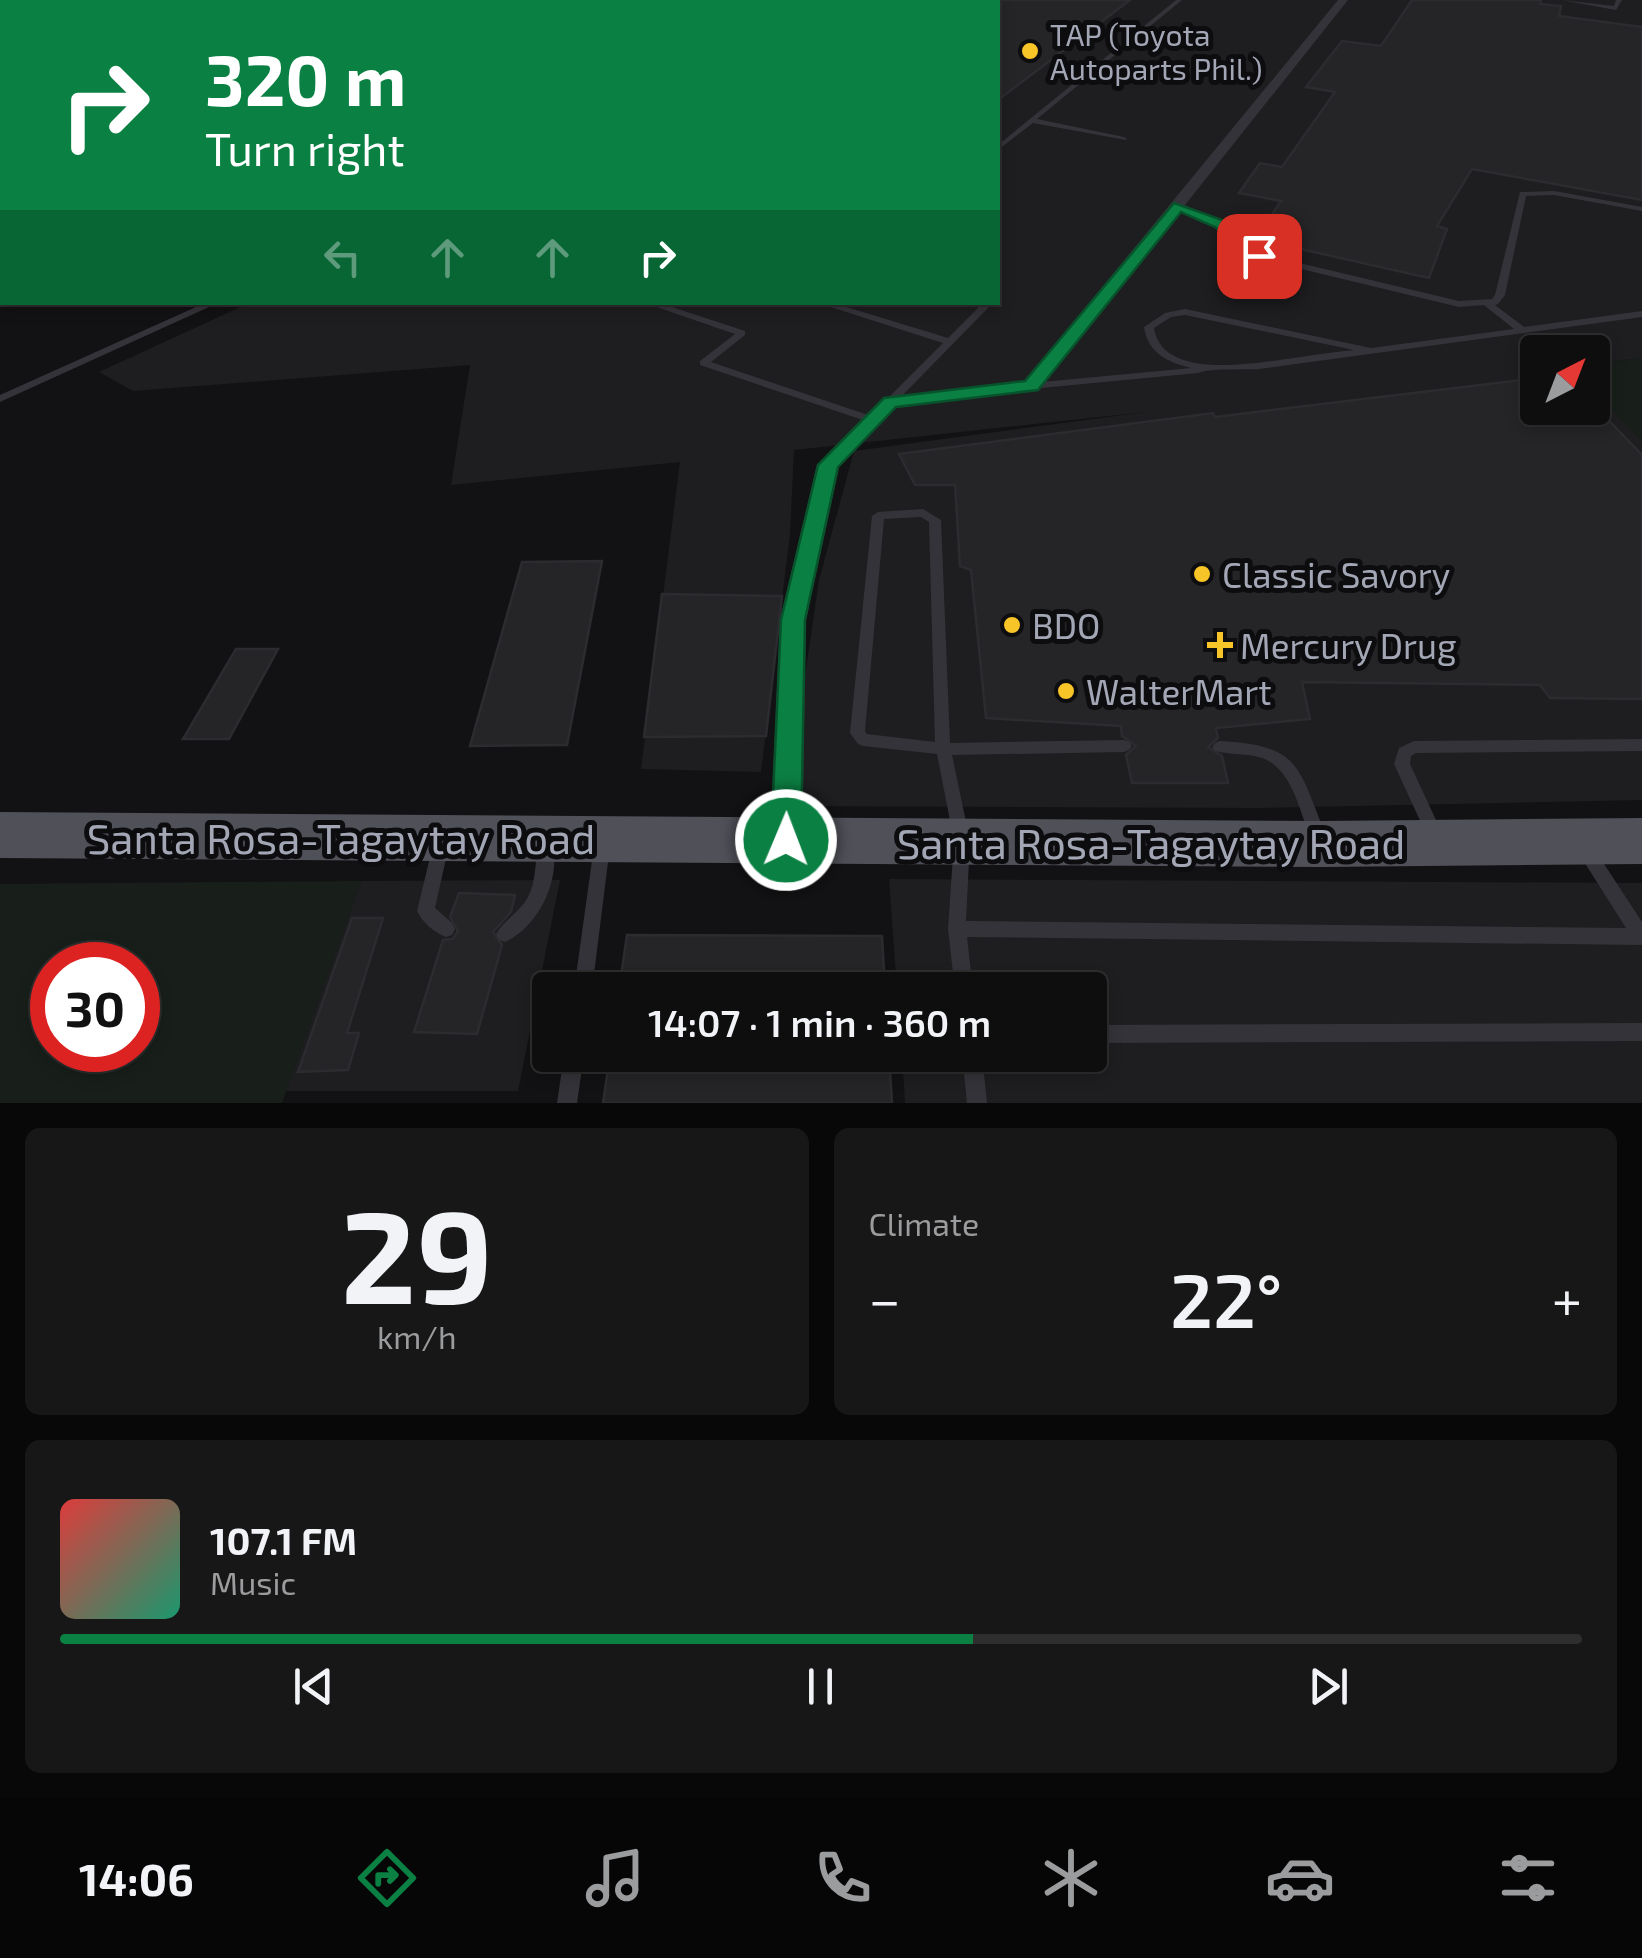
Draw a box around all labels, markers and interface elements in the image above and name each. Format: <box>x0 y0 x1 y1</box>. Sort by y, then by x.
place label: TAP (Toyota Autoparts Phil.) <box>1050 16 1263 86</box>
text: 320 m <box>205 36 406 120</box>
icon: right <box>40 40 170 170</box>
marker: TAP (Toyota Autoparts Phil.) <box>1019 40 1041 62</box>
text: Turn right <box>205 121 405 175</box>
pin <box>1217 214 1302 299</box>
icon: arrive <box>1232 229 1287 284</box>
icon: left <box>315 230 370 285</box>
icon: ahead <box>420 230 475 285</box>
icon: ahead <box>525 230 580 285</box>
icon: right <box>630 230 685 285</box>
north arrow <box>1520 335 1610 425</box>
map controls <box>1520 335 1610 425</box>
place label: Classic Savory <box>1222 553 1450 595</box>
marker: Classic Savory <box>1191 563 1213 585</box>
place label: BDO <box>1032 604 1100 646</box>
marker: BDO <box>1001 614 1023 636</box>
place label: Mercury Drug <box>1240 624 1456 666</box>
marker: Mercury Drug <box>1209 634 1231 656</box>
place label: WalterMart <box>1086 670 1272 712</box>
marker: WalterMart <box>1055 680 1077 702</box>
position arrow <box>734 788 838 892</box>
street label: Santa Rosa-Tagaytay Road <box>87 812 595 862</box>
street label: Santa Rosa-Tagaytay Road <box>897 817 1405 867</box>
speed limit sign: 30 <box>30 942 160 1072</box>
text: 14:07 · 1 min · 360 m <box>648 999 991 1045</box>
text: 29 <box>341 1174 493 1330</box>
text: Climate <box>869 1204 979 1242</box>
text: 22° <box>1170 1253 1282 1343</box>
text: − <box>869 1265 901 1331</box>
text: + <box>1552 1265 1582 1331</box>
text: km/h <box>377 1317 456 1355</box>
text: 107.1 FM <box>210 1517 357 1563</box>
text: Music <box>210 1563 296 1601</box>
icon: previous <box>286 1659 341 1714</box>
icon: pause <box>793 1659 848 1714</box>
icon: next <box>1301 1659 1356 1714</box>
icon: directions <box>352 1843 422 1913</box>
icon: music <box>580 1843 650 1913</box>
icon: phone <box>808 1843 878 1913</box>
icon: climate <box>1036 1843 1106 1913</box>
icon: car <box>1265 1843 1335 1913</box>
icon: filters <box>1493 1843 1563 1913</box>
text: 14:06 <box>79 1851 194 1905</box>

